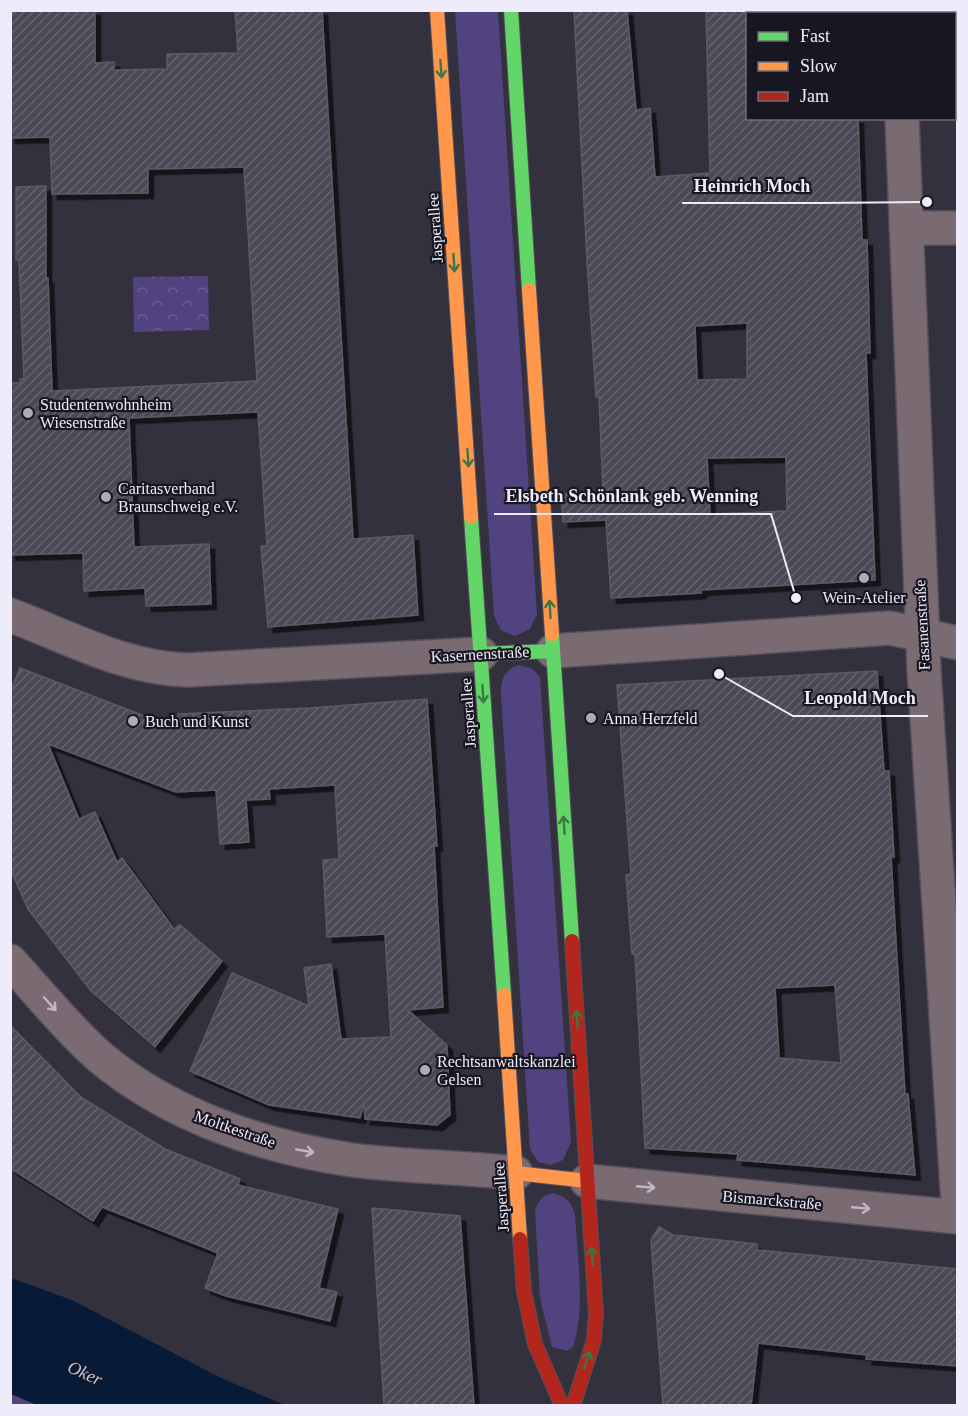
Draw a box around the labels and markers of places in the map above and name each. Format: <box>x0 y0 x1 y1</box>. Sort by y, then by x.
callout: Heinrich Moch <box>682 167 823 203</box>
place label: Studentenwohnheim Wiesenstraße <box>40 396 172 431</box>
marker: Studentenwohnheim Wiesenstraße <box>21 406 35 420</box>
callout: Elsbeth Schönlank geb. Wenning <box>494 478 771 514</box>
place label: Caritasverband Braunschweig e.V. <box>118 480 238 516</box>
marker: Caritasverband Braunschweig e.V. <box>99 490 113 504</box>
marker: Wein-Atelier <box>857 571 871 585</box>
place label: Wein-Atelier <box>822 589 906 606</box>
callout: Leopold Moch <box>793 680 928 716</box>
place label: Anna Herzfeld <box>603 710 698 727</box>
marker: Anna Herzfeld <box>584 711 598 725</box>
place label: Buch und Kunst <box>145 713 250 730</box>
marker: Buch und Kunst <box>126 714 140 728</box>
place label: Rechtsanwaltskanzlei Gelsen <box>437 1053 576 1088</box>
marker: Rechtsanwaltskanzlei Gelsen <box>418 1063 432 1077</box>

